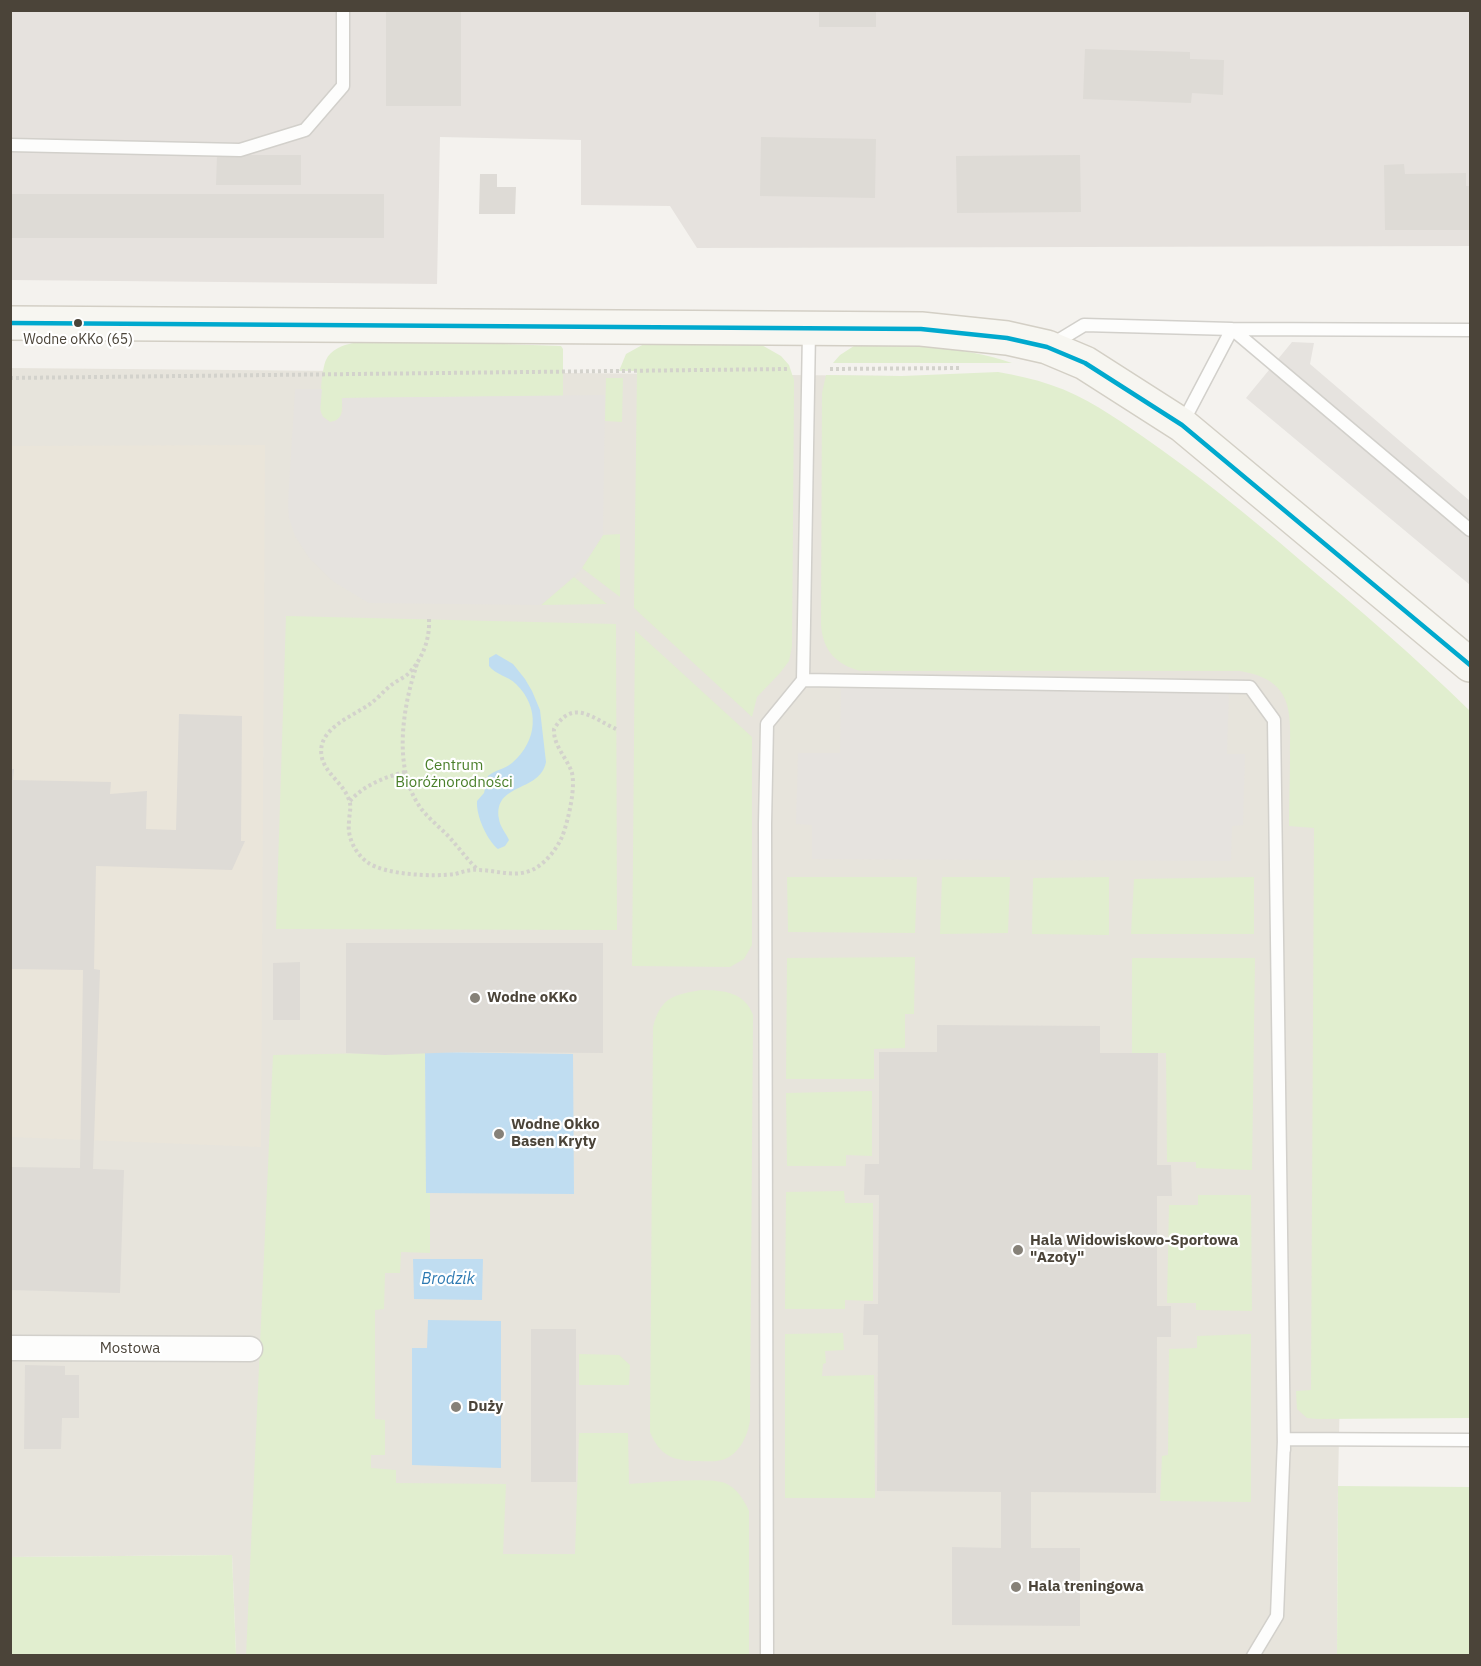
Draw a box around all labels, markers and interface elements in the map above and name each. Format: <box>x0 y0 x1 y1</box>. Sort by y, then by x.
marker: Wodne oKKo (65) <box>72 317 84 329</box>
place label: Wodne oKKo (65) <box>23 332 133 348</box>
park label: Centrum Bioróżnorodności <box>395 757 513 792</box>
place label: Wodne oKKo <box>487 989 577 1007</box>
marker: Wodne oKKo <box>468 991 482 1005</box>
place label: Wodne Okko Basen Kryty <box>511 1116 600 1151</box>
marker: Wodne Okko Basen Kryty <box>492 1127 506 1141</box>
place label: Hala Widowiskowo-Sportowa "Azoty" <box>1030 1232 1238 1267</box>
marker: Hala Widowiskowo-Sportowa "Azoty" <box>1011 1243 1025 1257</box>
water label: Brodzik <box>421 1269 475 1289</box>
street label: Mostowa <box>100 1340 160 1358</box>
place label: Duży <box>468 1398 503 1416</box>
marker: Duży <box>449 1400 463 1414</box>
place label: Hala treningowa <box>1028 1578 1144 1596</box>
marker: Hala treningowa <box>1009 1580 1023 1594</box>

